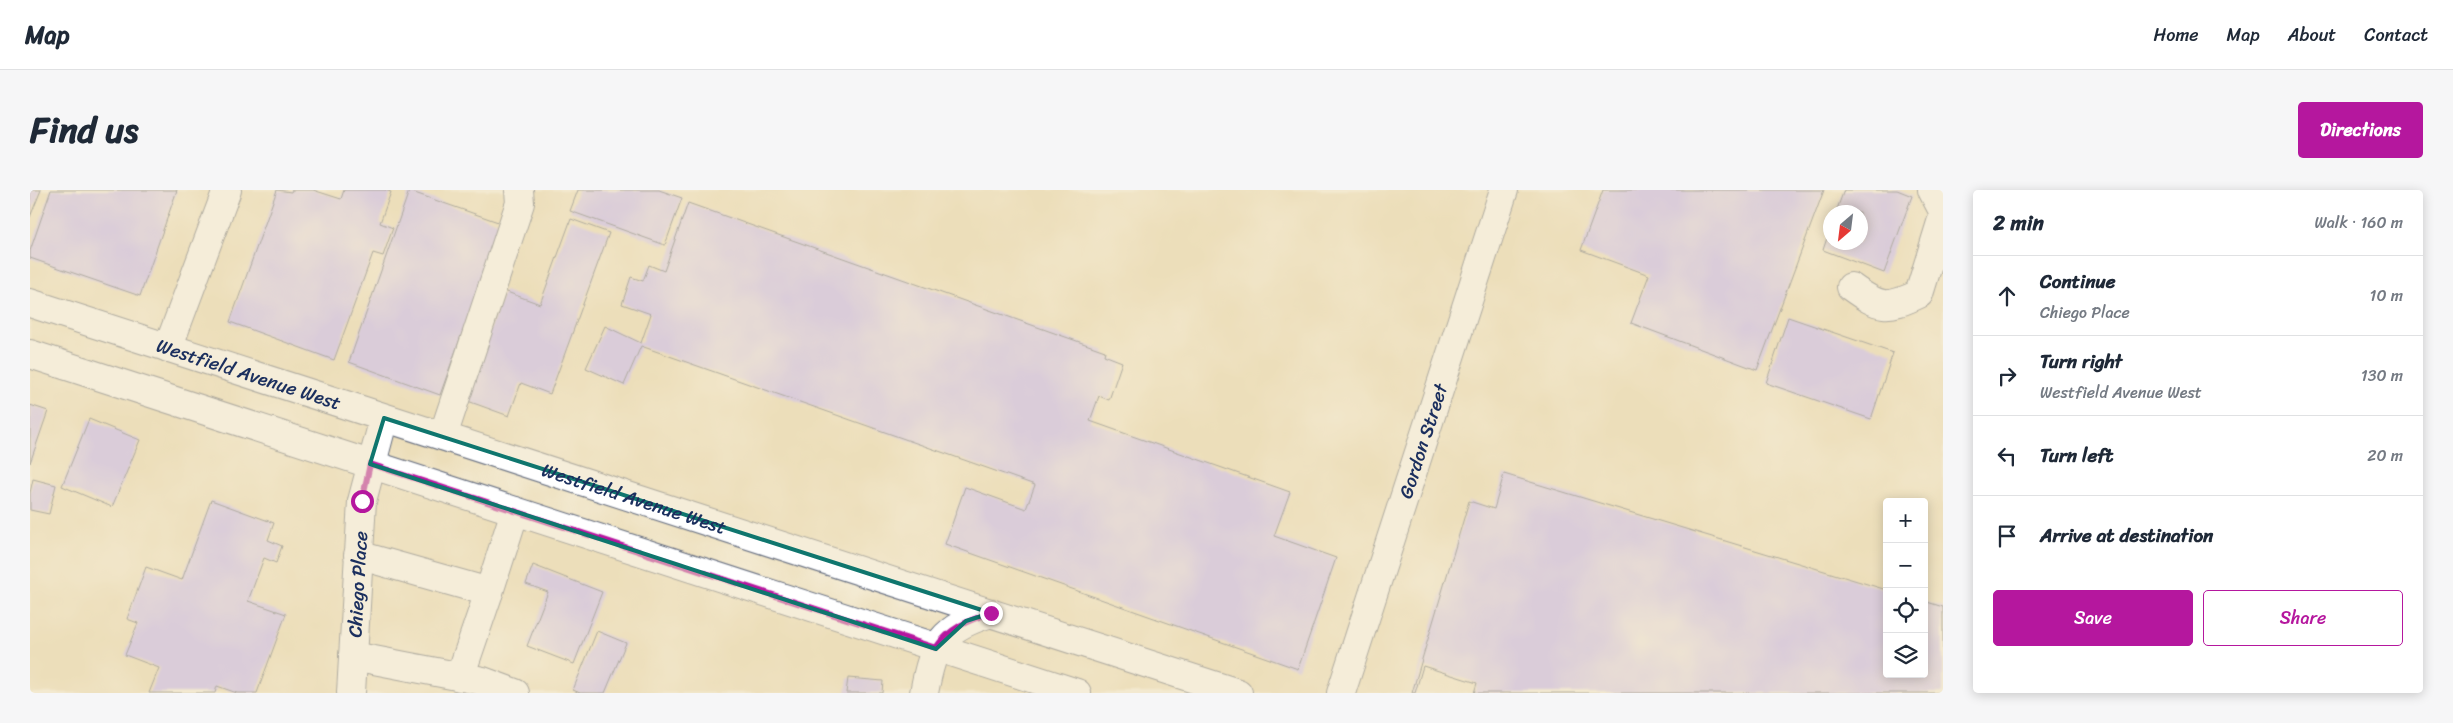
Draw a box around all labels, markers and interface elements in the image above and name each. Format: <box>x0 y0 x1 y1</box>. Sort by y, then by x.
text: Map <box>25 14 69 56</box>
text: Home <box>2154 19 2199 51</box>
text: Map <box>2227 19 2260 51</box>
text: About <box>2288 19 2336 51</box>
text: Contact <box>2364 19 2428 51</box>
text: Find us <box>30 99 138 161</box>
button: Directions <box>2298 102 2423 158</box>
text: 2 min <box>1993 204 2044 242</box>
north arrow <box>1823 205 1868 250</box>
text: Walk · 160 m <box>2314 208 2403 237</box>
text: Continue <box>2040 265 2116 298</box>
text: 10 m <box>2370 281 2403 310</box>
icon: ahead <box>1993 282 2021 310</box>
text: Chiego Place <box>2040 298 2130 327</box>
street label: Westfield Avenue West <box>152 329 345 419</box>
text: Turn right <box>2040 345 2122 378</box>
text: 130 m <box>2361 361 2403 390</box>
icon: right <box>1993 362 2021 390</box>
street label: Gordon Street <box>1389 378 1458 503</box>
text: Westfield Avenue West <box>2040 378 2202 407</box>
text: Turn left <box>2040 439 2113 472</box>
text: 20 m <box>2367 441 2403 470</box>
icon: left <box>1993 442 2021 470</box>
street label: Westfield Avenue West <box>538 453 731 544</box>
route start <box>351 490 374 513</box>
map controls <box>1883 498 1928 678</box>
button: + <box>1883 498 1928 543</box>
text: Arrive at destination <box>2040 519 2213 552</box>
icon: arrive <box>1993 522 2021 550</box>
street label: Chiego Place <box>338 530 377 638</box>
button: − <box>1883 543 1928 588</box>
button: locate <box>1883 588 1928 633</box>
button: Save <box>1993 590 2193 646</box>
button: Share <box>2203 590 2403 646</box>
route end <box>980 602 1003 625</box>
button: layers <box>1883 633 1928 678</box>

